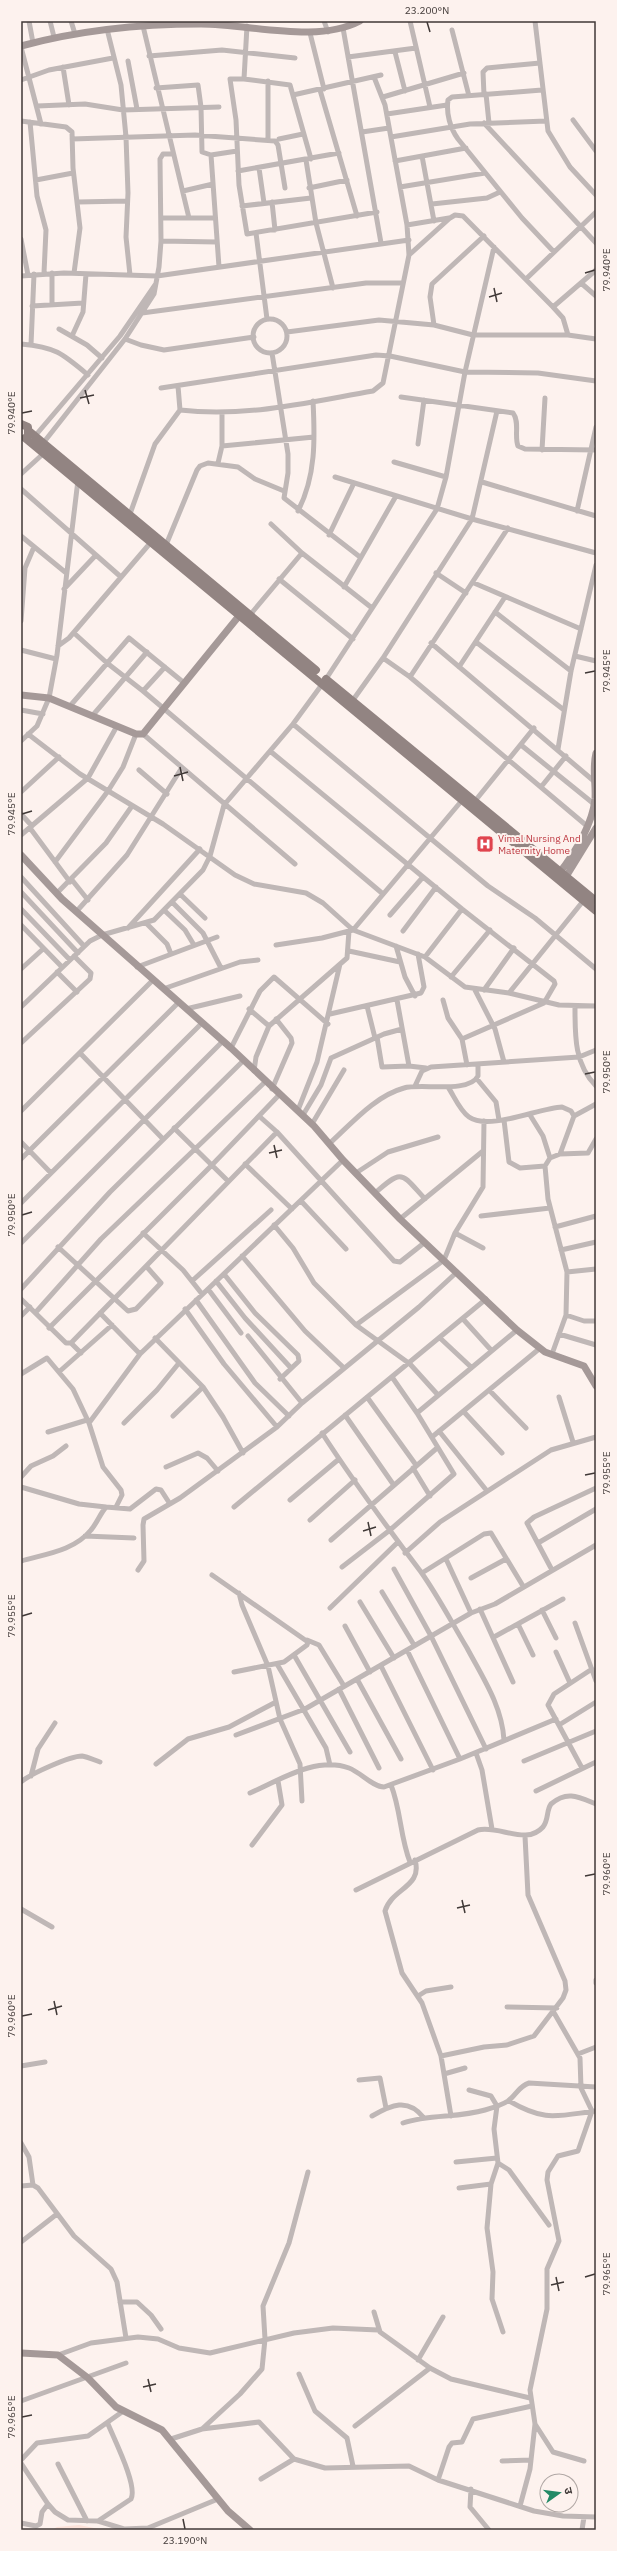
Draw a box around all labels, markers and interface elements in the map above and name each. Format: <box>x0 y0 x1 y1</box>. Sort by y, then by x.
text: 23.200°N <box>405 4 449 17</box>
text: 79.940°E <box>600 248 613 292</box>
text: 79.940°E <box>5 391 18 435</box>
text: 79.945°E <box>600 649 613 693</box>
text: 79.945°E <box>5 792 18 836</box>
place label: Vimal Nursing And Maternity Home <box>498 832 581 857</box>
hospital icon: Vimal Nursing And Maternity Home <box>475 834 495 854</box>
text: 79.950°E <box>600 1050 613 1094</box>
text: 79.950°E <box>5 1193 18 1237</box>
text: 79.955°E <box>600 1451 613 1495</box>
text: 79.955°E <box>5 1594 18 1638</box>
text: 79.960°E <box>600 1852 613 1896</box>
text: 79.960°E <box>5 1994 18 2038</box>
text: 79.965°E <box>600 2252 613 2296</box>
text: 79.965°E <box>5 2395 18 2439</box>
north arrow <box>539 2473 579 2513</box>
text: उ <box>561 2486 576 2496</box>
text: 23.190°N <box>163 2534 207 2547</box>

